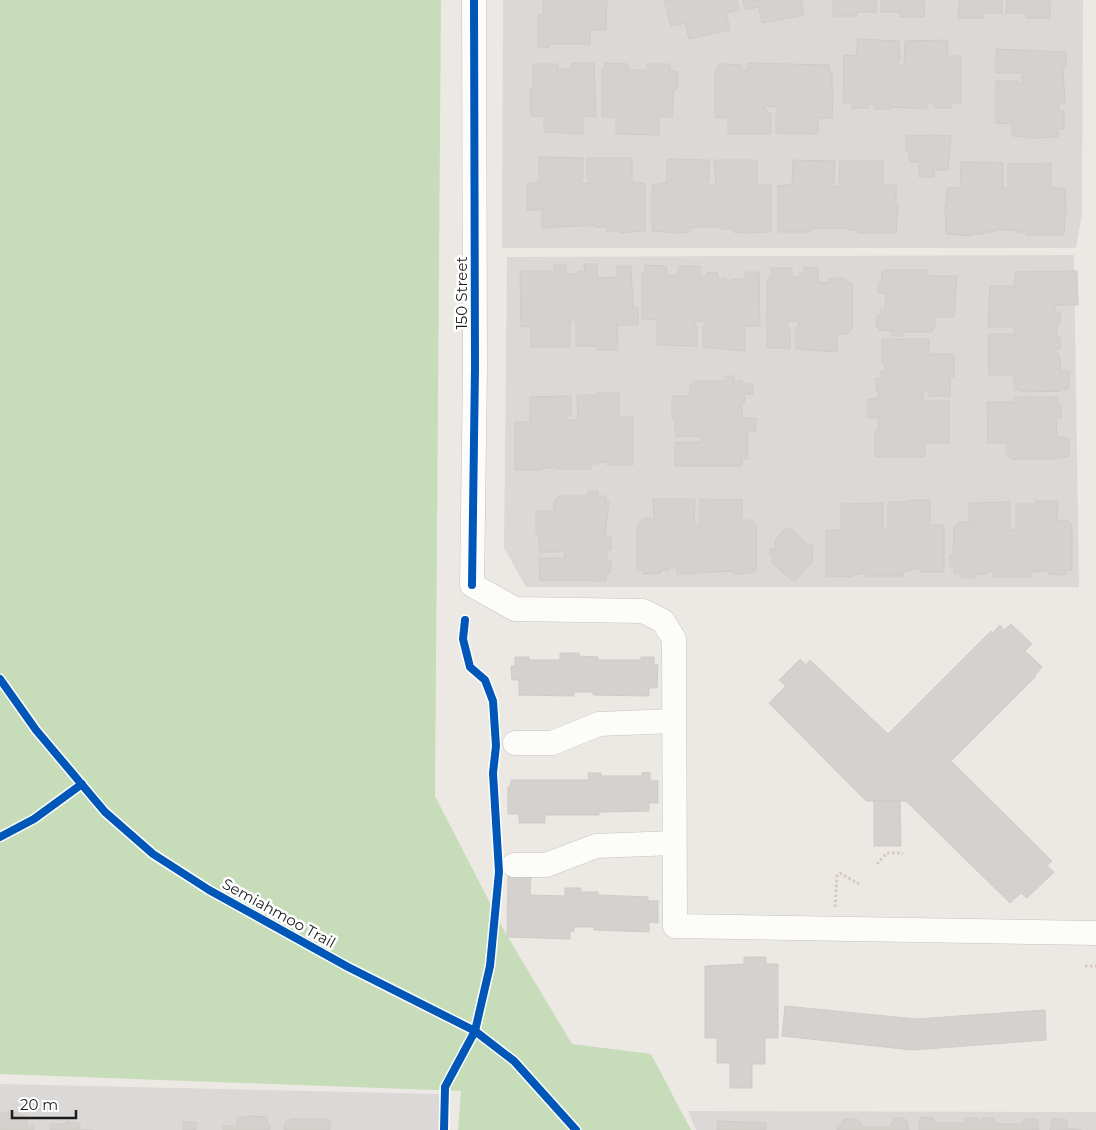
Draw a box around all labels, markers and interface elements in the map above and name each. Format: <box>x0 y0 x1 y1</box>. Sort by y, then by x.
street label: 150 Street <box>452 256 471 330</box>
street label: Semiahmoo Trail <box>219 874 339 952</box>
scale bar <box>12 1088 76 1120</box>
text: 20 m <box>20 1095 58 1114</box>

